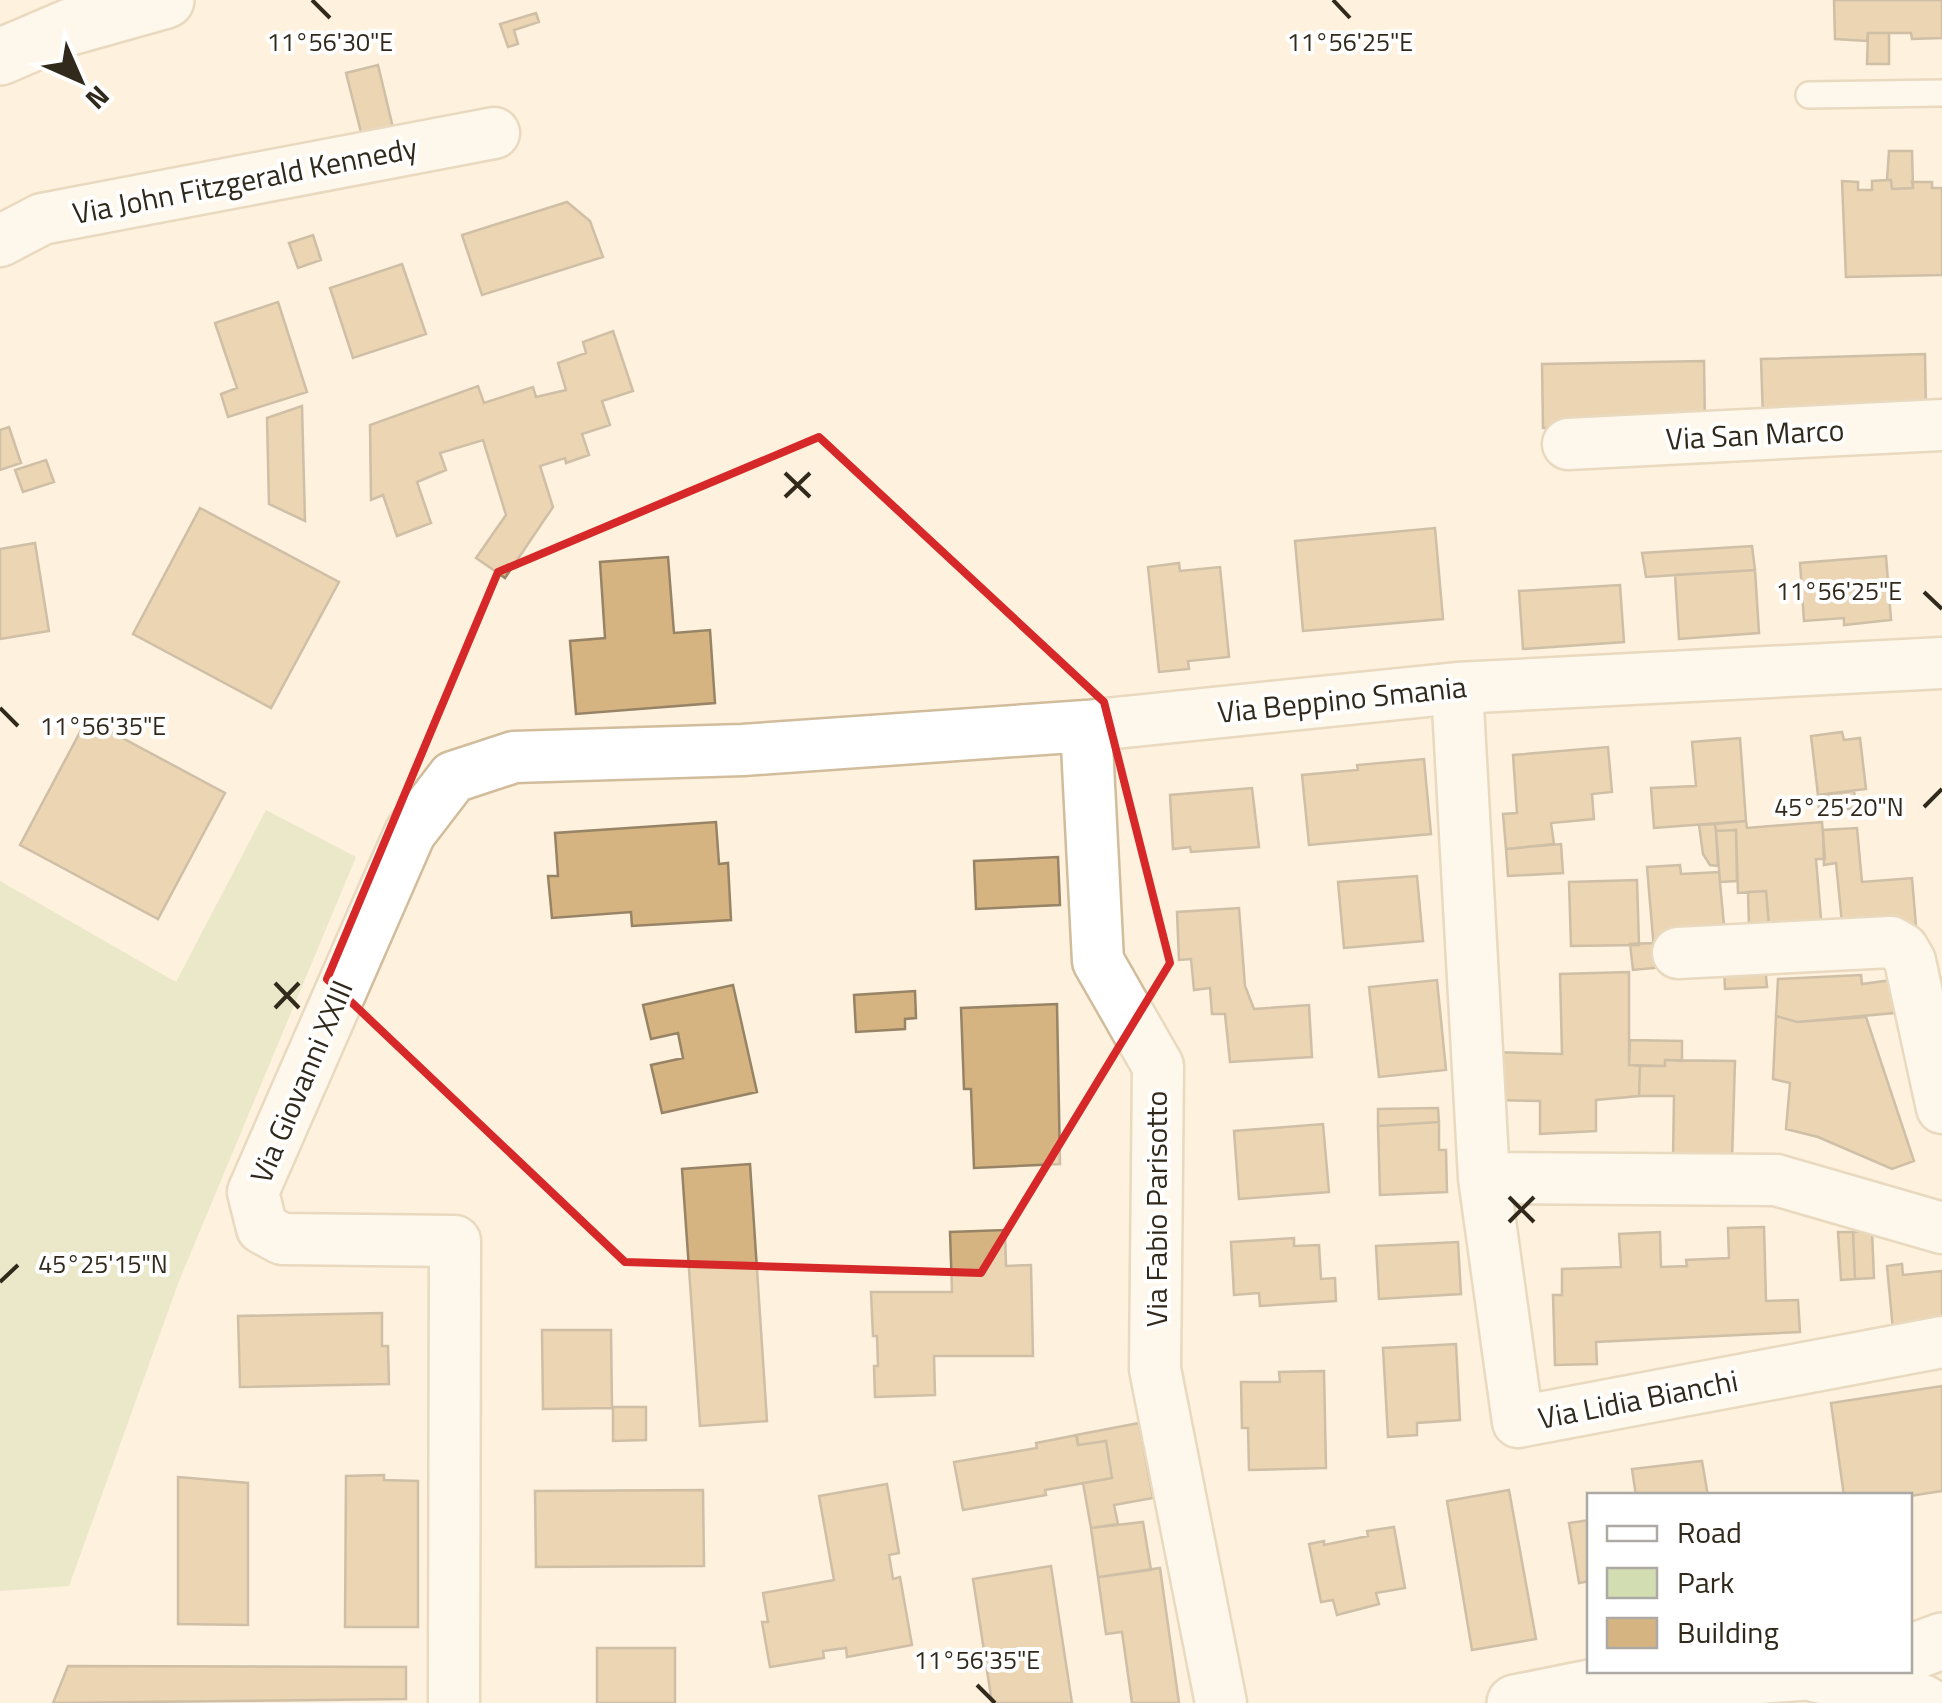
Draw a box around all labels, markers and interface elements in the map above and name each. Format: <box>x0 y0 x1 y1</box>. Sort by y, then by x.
text: 11°56'30"E <box>267 23 393 61</box>
text: 11°56'25"E <box>1287 23 1413 61</box>
north arrow <box>30 30 130 130</box>
text: N <box>76 76 120 120</box>
street label: Via John Fitzgerald Kennedy <box>69 124 421 236</box>
street label: Via San Marco <box>1665 406 1845 462</box>
text: 11°56'25"E <box>1776 572 1902 610</box>
street label: Via Beppino Smania <box>1215 663 1469 735</box>
text: 11°56'35"E <box>40 707 166 745</box>
text: 45°25'20"N <box>1774 788 1904 826</box>
street label: Via Giovanni XXIII <box>238 973 365 1190</box>
street label: Via Fabio Parisotto <box>1133 1091 1179 1327</box>
text: 45°25'15"N <box>38 1245 168 1283</box>
street label: Via Lidia Bianchi <box>1534 1357 1742 1441</box>
legend <box>1587 1493 1912 1673</box>
text: Road <box>1677 1509 1742 1555</box>
text: Park <box>1677 1559 1734 1605</box>
text: Building <box>1677 1609 1779 1655</box>
text: 11°56'35"E <box>914 1641 1040 1679</box>

